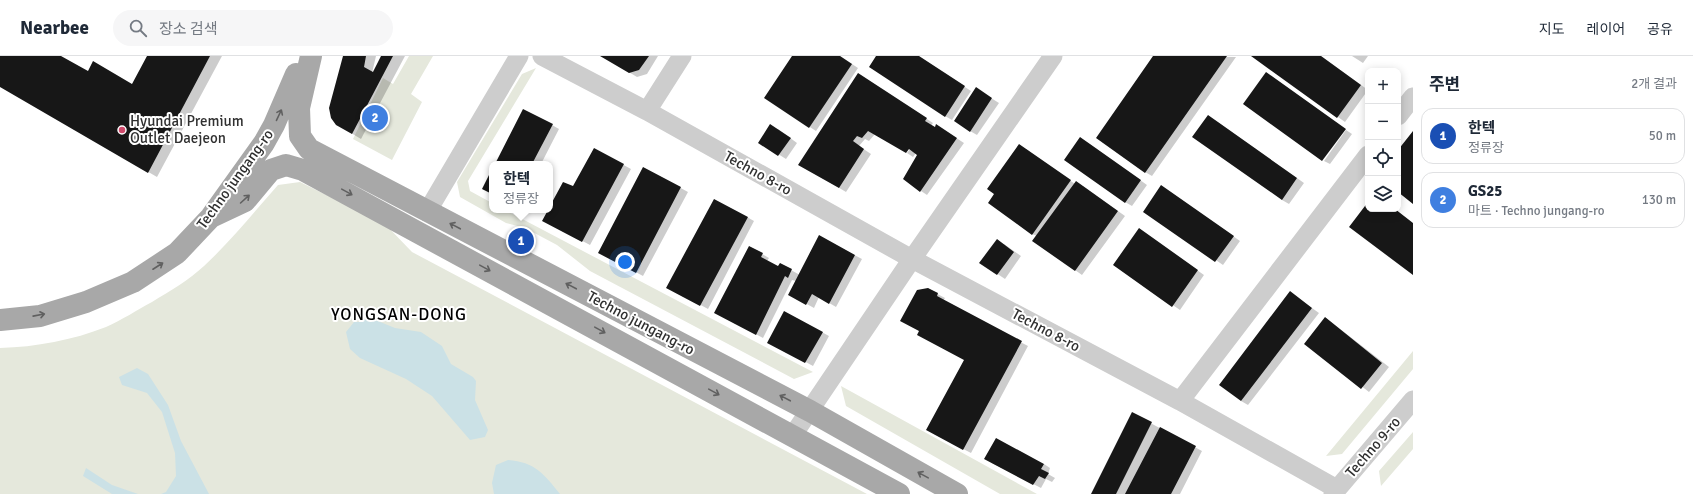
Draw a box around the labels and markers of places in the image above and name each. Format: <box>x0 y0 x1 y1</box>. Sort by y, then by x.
pin: 2 <box>362 103 388 133</box>
place label: Hyundai Premium Outlet Daejeon <box>130 112 244 147</box>
marker: Hyundai Premium Outlet Daejeon <box>117 125 127 135</box>
pin: 1 <box>508 226 534 256</box>

